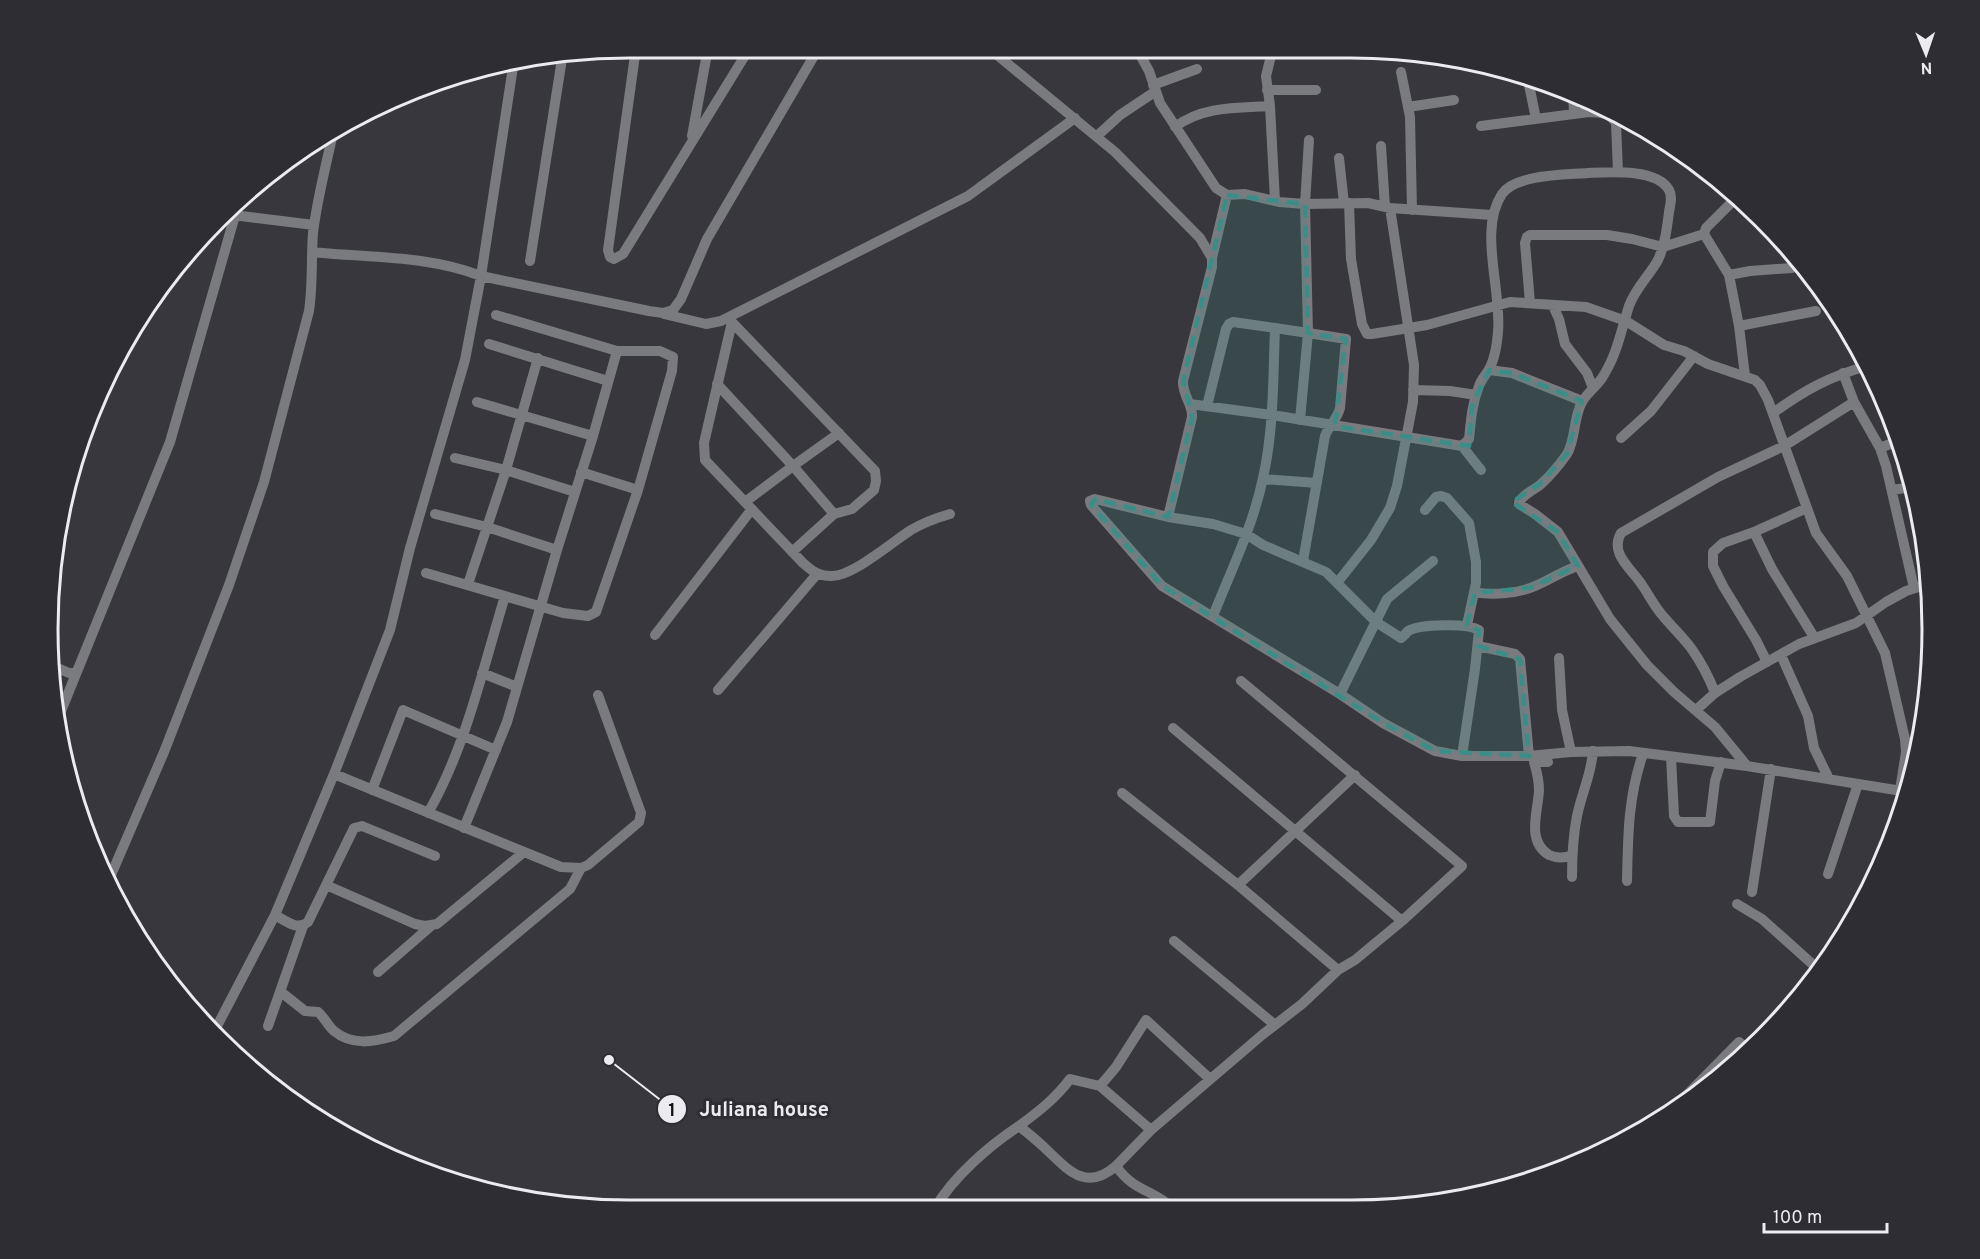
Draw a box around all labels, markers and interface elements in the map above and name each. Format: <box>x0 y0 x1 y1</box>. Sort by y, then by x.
north arrow <box>1896 24 1956 84</box>
text: N <box>1920 57 1933 77</box>
callout: Juliana house <box>657 1090 841 1128</box>
text: Juliana house <box>699 1098 829 1124</box>
text: 1 <box>668 1100 676 1123</box>
scale bar <box>1764 1196 1887 1234</box>
text: 100 m <box>1773 1207 1822 1230</box>

